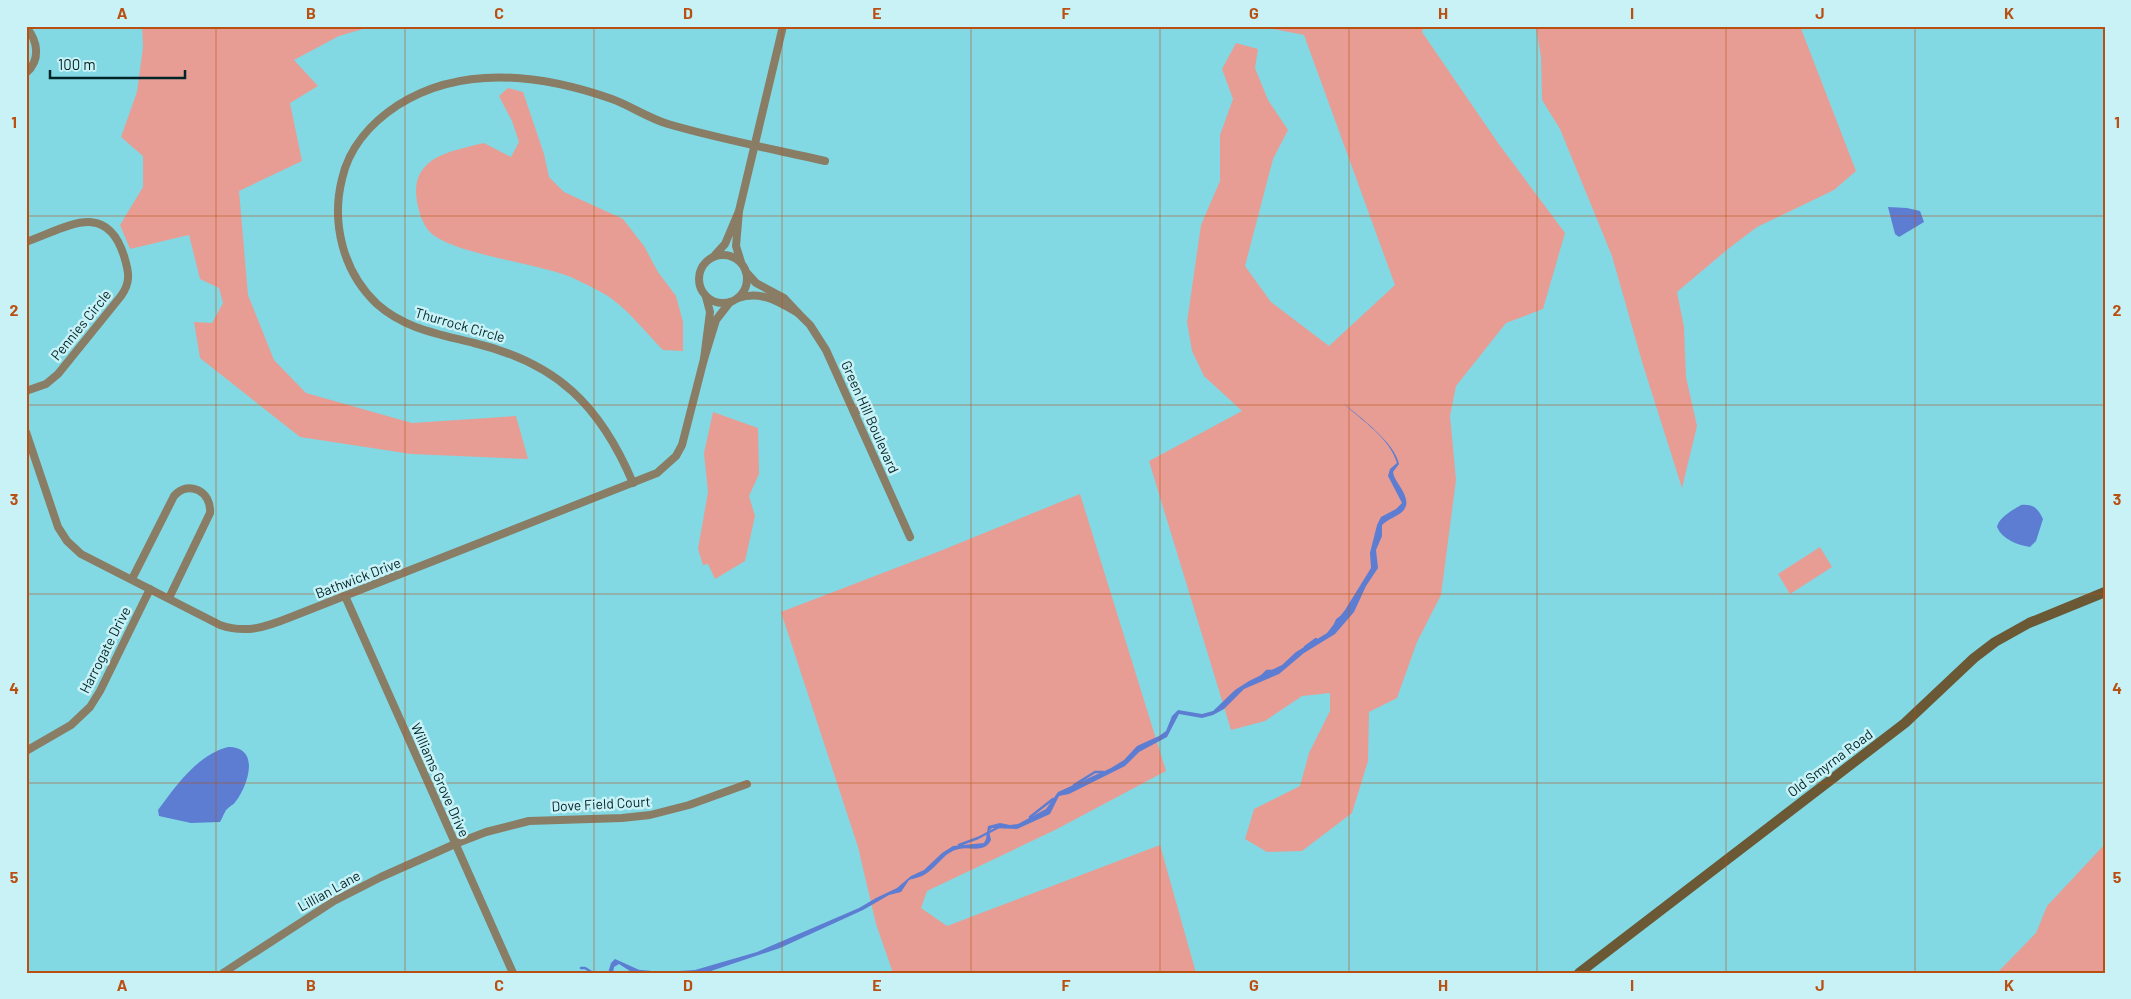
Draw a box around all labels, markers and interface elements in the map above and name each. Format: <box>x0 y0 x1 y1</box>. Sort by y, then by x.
text: A <box>117 3 128 22</box>
text: B <box>306 3 316 22</box>
text: C <box>494 3 504 22</box>
text: D <box>683 3 693 22</box>
text: E <box>872 3 882 22</box>
text: F <box>1062 3 1071 22</box>
text: G <box>1249 3 1259 22</box>
text: H <box>1438 3 1448 22</box>
text: I <box>1630 3 1634 22</box>
text: J <box>1815 3 1825 22</box>
text: K <box>2004 3 2014 22</box>
scale bar <box>50 48 185 80</box>
text: 100 m <box>58 55 96 73</box>
text: 1 <box>11 112 17 131</box>
text: 1 <box>2114 112 2120 131</box>
street label: Pennies Circle <box>47 286 114 363</box>
text: 2 <box>10 300 19 319</box>
text: 2 <box>2113 300 2122 319</box>
street label: Thurrock Circle <box>413 304 507 345</box>
street label: Green Hill Boulevard <box>838 358 903 476</box>
text: 3 <box>10 489 18 508</box>
text: 3 <box>2113 489 2121 508</box>
street label: Bathwick Drive <box>313 553 403 602</box>
street label: Harrogate Drive <box>75 604 134 696</box>
text: 4 <box>9 678 19 697</box>
text: 4 <box>2112 678 2122 697</box>
street label: Williams Grove Drive <box>408 720 473 839</box>
street label: Old Smyrna Road <box>1784 725 1876 800</box>
street label: Dove Field Court <box>551 792 651 815</box>
street label: Lillian Lane <box>294 866 363 915</box>
text: 5 <box>10 867 19 886</box>
text: 5 <box>2113 867 2122 886</box>
text: A <box>117 975 128 994</box>
text: B <box>306 975 316 994</box>
text: C <box>494 975 504 994</box>
text: D <box>683 975 693 994</box>
text: E <box>872 975 882 994</box>
text: F <box>1062 975 1071 994</box>
text: G <box>1249 975 1259 994</box>
text: H <box>1438 975 1448 994</box>
text: I <box>1630 975 1634 994</box>
text: J <box>1815 975 1825 994</box>
text: K <box>2004 975 2014 994</box>

